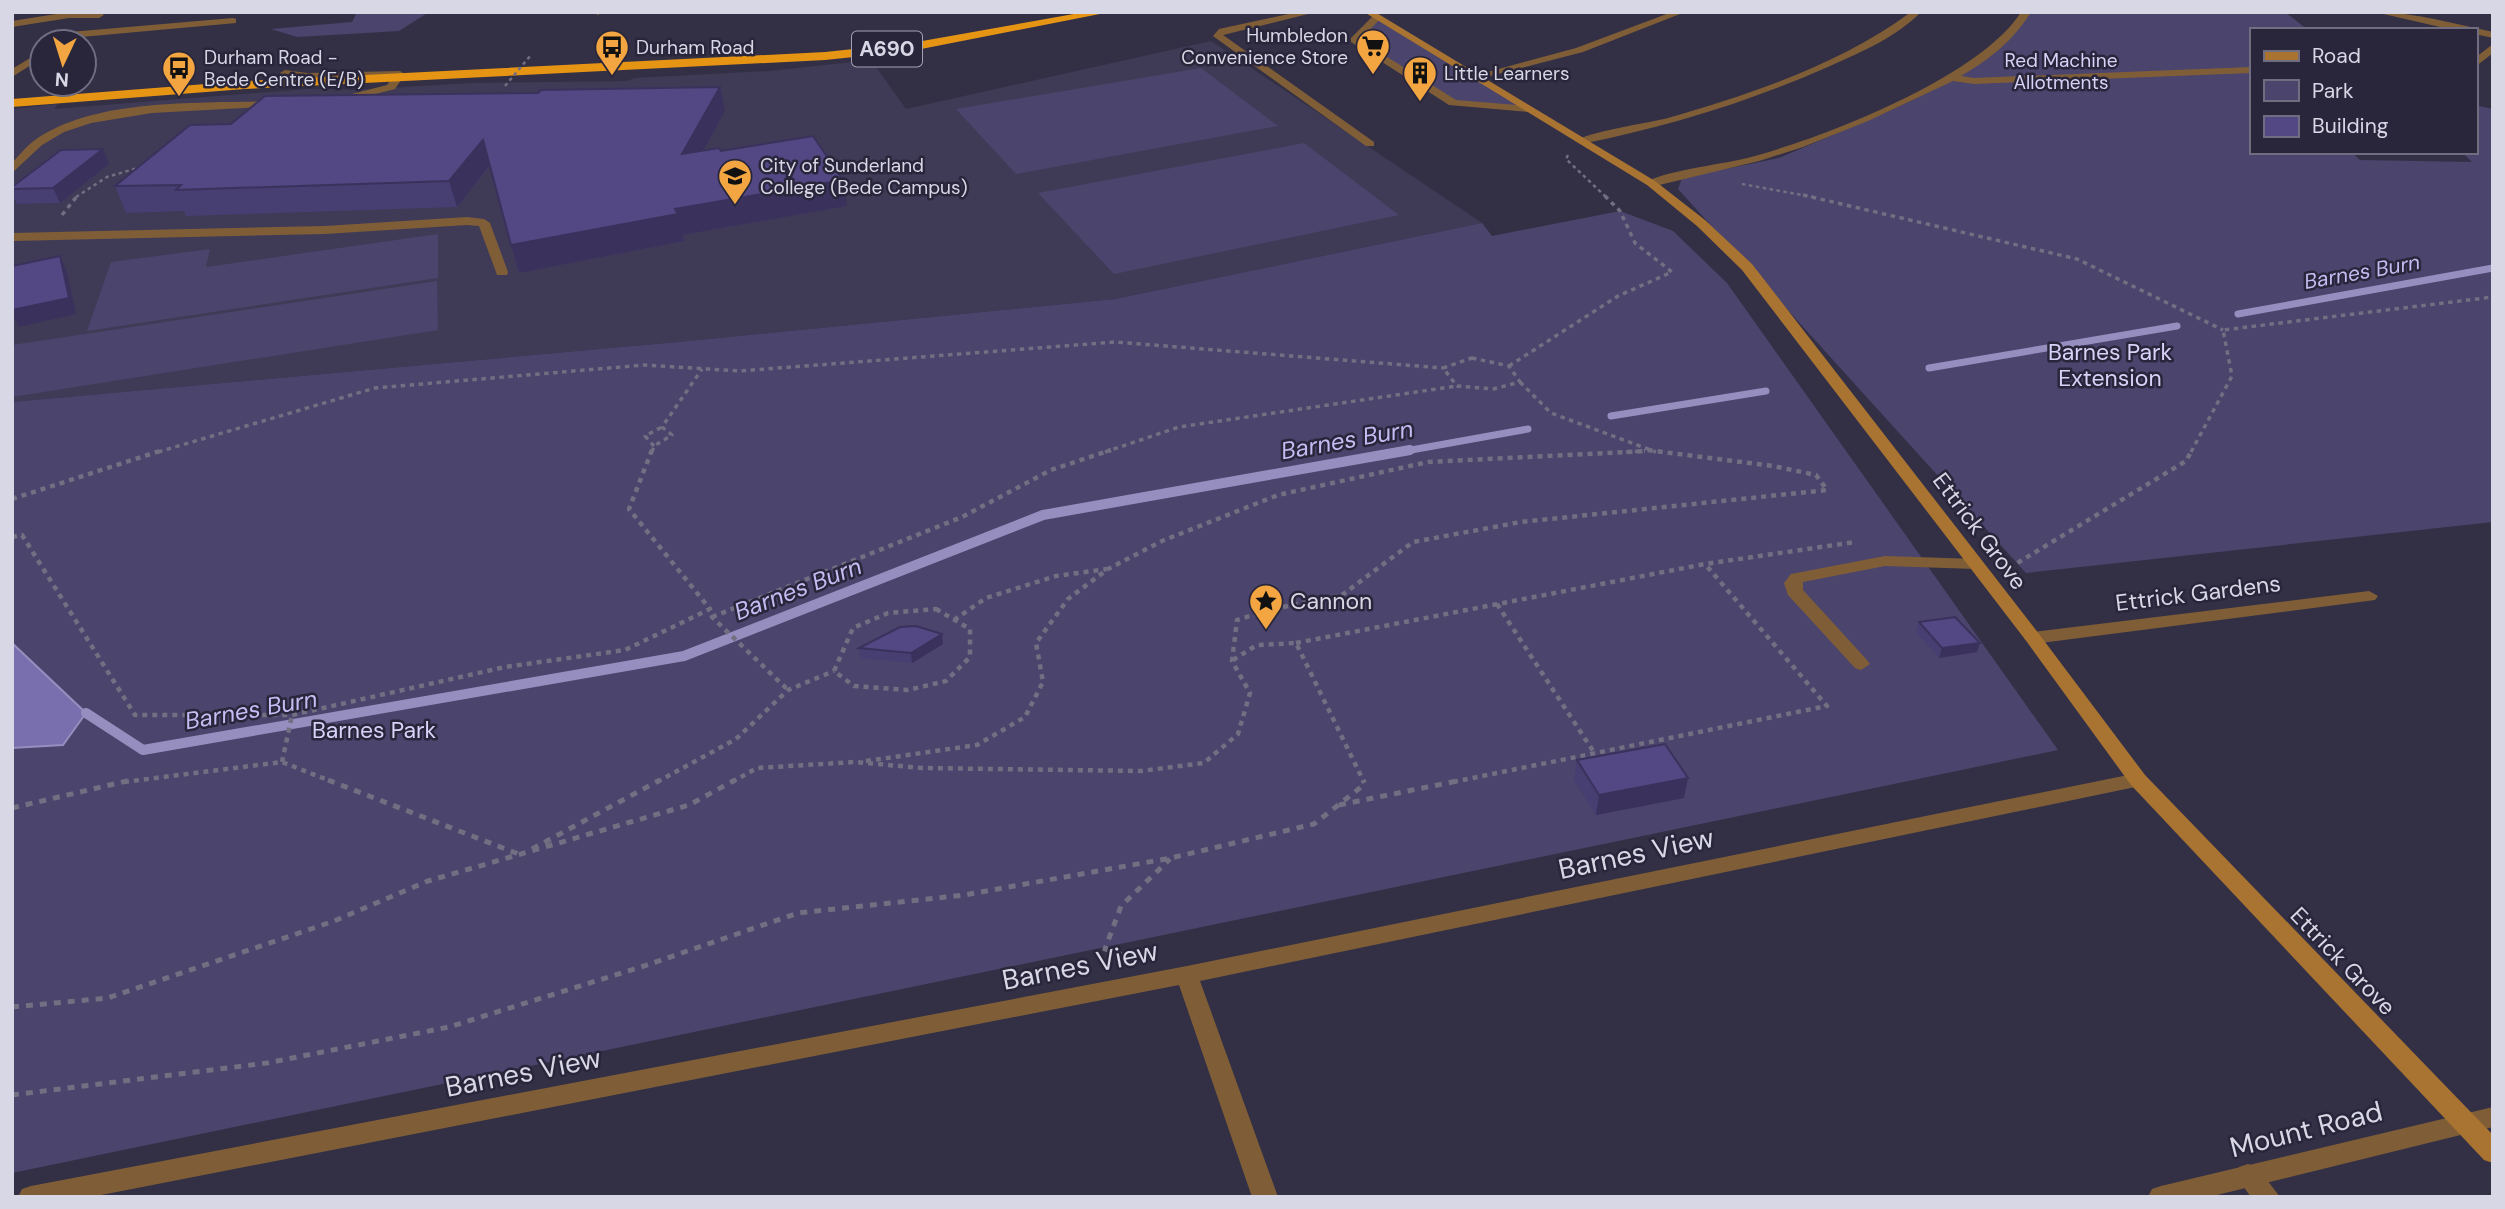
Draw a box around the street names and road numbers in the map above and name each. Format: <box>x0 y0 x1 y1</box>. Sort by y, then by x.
road number: A690 <box>852 32 922 66</box>
street label: Ettrick Grove <box>1926 466 2034 596</box>
street label: Ettrick Gardens <box>2114 568 2282 618</box>
street label: Barnes View <box>1555 819 1717 888</box>
street label: Ettrick Grove <box>2284 901 2402 1021</box>
street label: Barnes View <box>999 932 1161 999</box>
street label: Barnes View <box>442 1039 604 1106</box>
street label: Mount Road <box>2226 1093 2386 1166</box>

